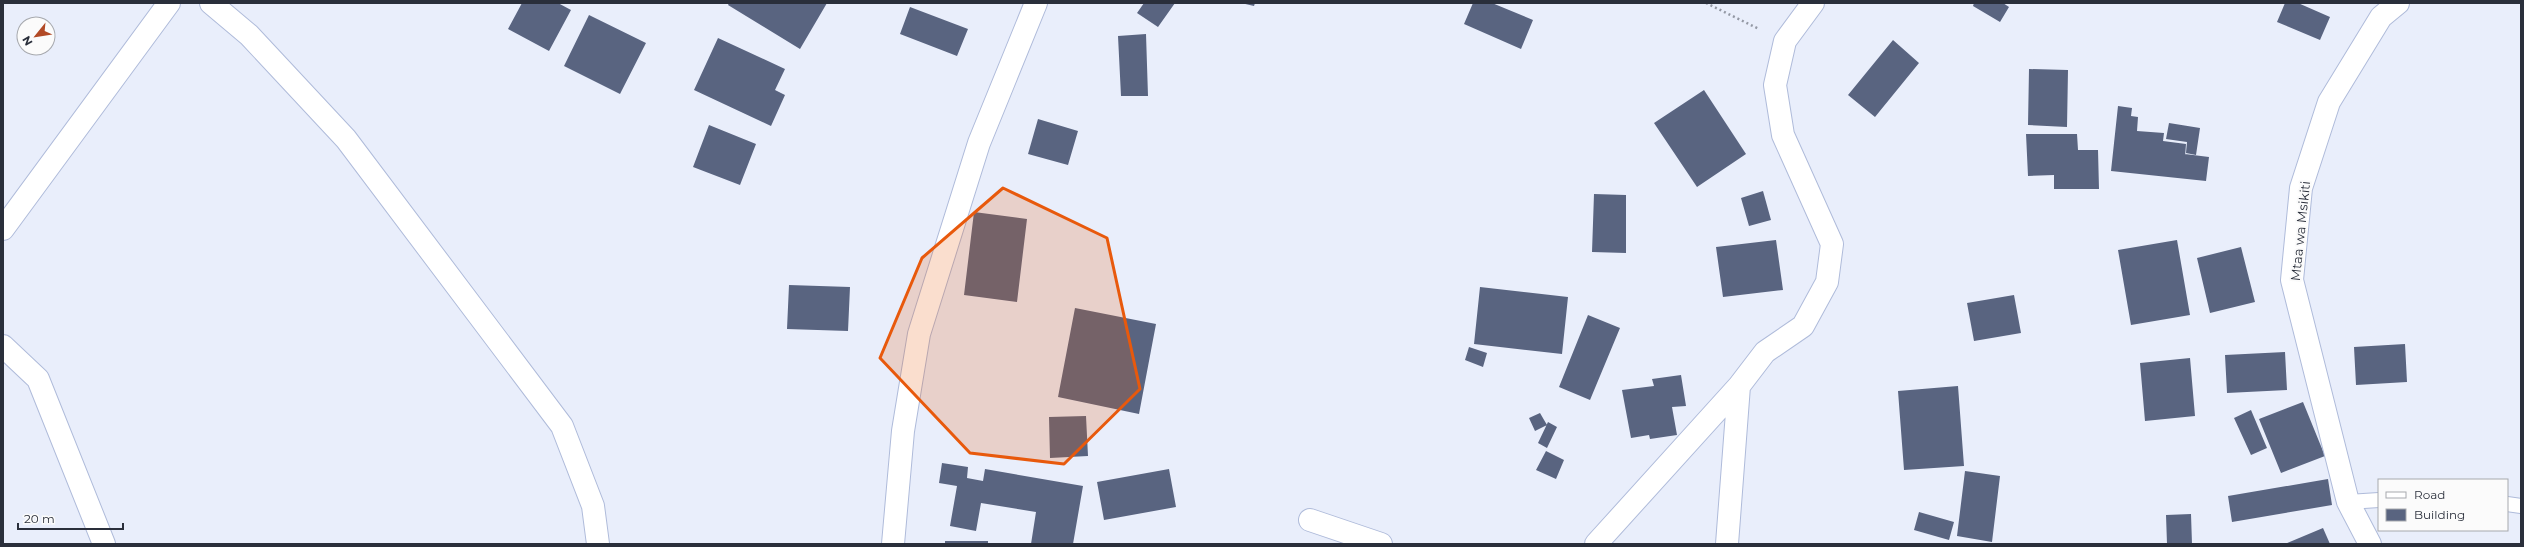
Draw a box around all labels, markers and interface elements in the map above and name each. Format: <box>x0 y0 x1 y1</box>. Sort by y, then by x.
north arrow <box>16 16 56 56</box>
text: N <box>19 34 36 48</box>
street label: Mtaa wa Msikiti <box>2287 180 2313 282</box>
legend <box>2378 479 2508 531</box>
text: Road <box>2414 487 2445 502</box>
scale bar <box>18 505 123 531</box>
text: Building <box>2414 507 2465 522</box>
text: 20 m <box>24 511 55 526</box>

